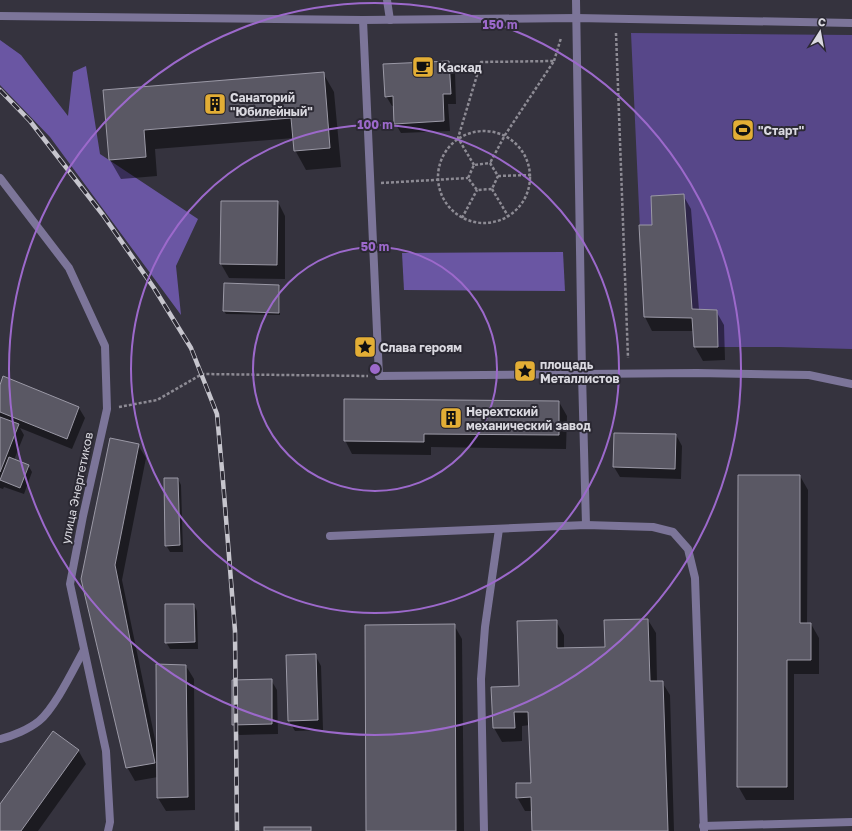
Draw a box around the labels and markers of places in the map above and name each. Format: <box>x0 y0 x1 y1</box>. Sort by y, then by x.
cafe icon: Каскад <box>410 54 436 80</box>
place label: Каскад <box>438 60 482 75</box>
place label: Санаторий "Юбилейный" <box>230 90 313 119</box>
building icon: Санаторий "Юбилейный" <box>202 91 228 117</box>
sports icon: "Старт" <box>730 117 756 143</box>
place label: "Старт" <box>758 123 804 138</box>
place icon: Слава героям <box>352 334 378 360</box>
place label: Слава героям <box>380 340 462 355</box>
place label: площадь Металлистов <box>540 357 619 386</box>
place icon: площадь Металлистов <box>512 358 538 384</box>
centre of rings <box>368 362 382 376</box>
place label: Нерехтский механический завод <box>466 404 591 433</box>
building icon: Нерехтский механический завод <box>438 405 464 431</box>

